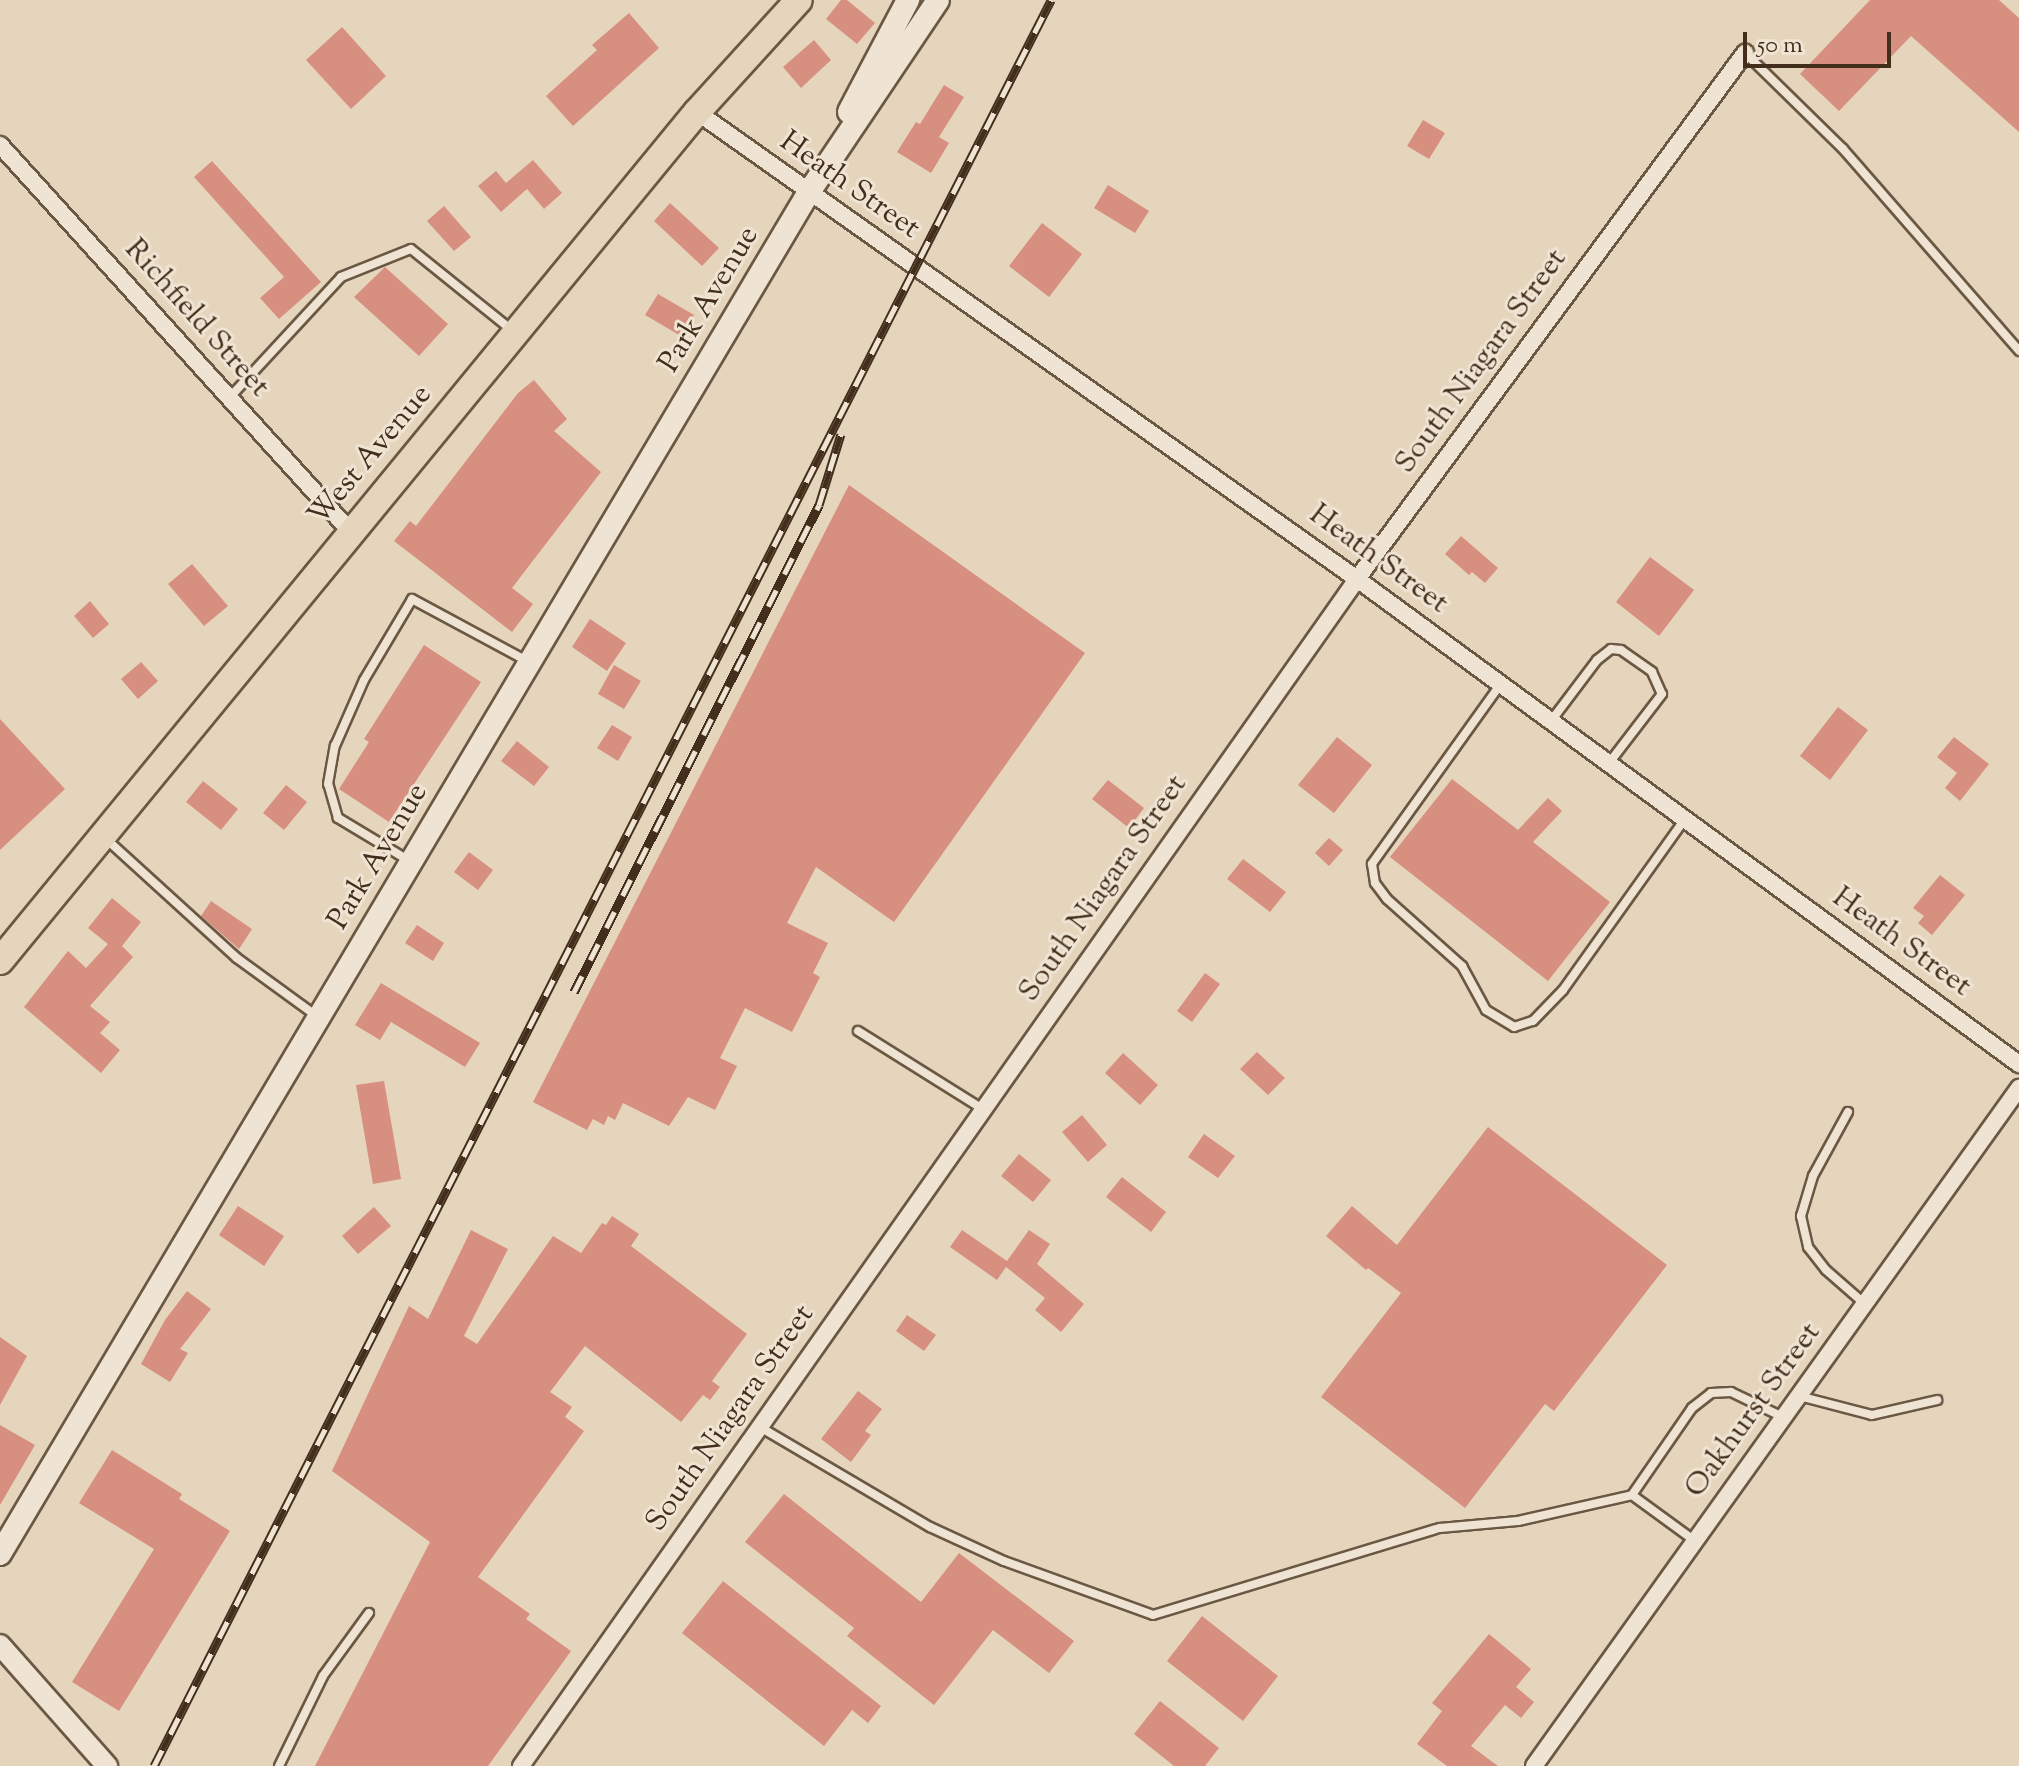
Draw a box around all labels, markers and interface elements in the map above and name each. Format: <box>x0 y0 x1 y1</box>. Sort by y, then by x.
scale bar <box>1747 16 1895 66</box>
text: 50 m <box>1757 29 1803 63</box>
street label: Heath Street <box>772 125 926 247</box>
street label: Park Avenue <box>652 220 768 380</box>
street label: Richfield Street <box>116 233 276 405</box>
street label: South Niagara Street <box>1389 243 1575 481</box>
street label: West Avenue <box>302 378 440 534</box>
street label: Heath Street <box>1302 498 1454 622</box>
street label: South Niagara Street <box>1012 769 1196 1009</box>
street label: Park Avenue <box>321 777 437 937</box>
street label: Heath Street <box>1825 881 1977 1005</box>
street label: South Niagara Street <box>639 1299 823 1539</box>
street label: Oakhurst Street <box>1678 1316 1830 1506</box>

